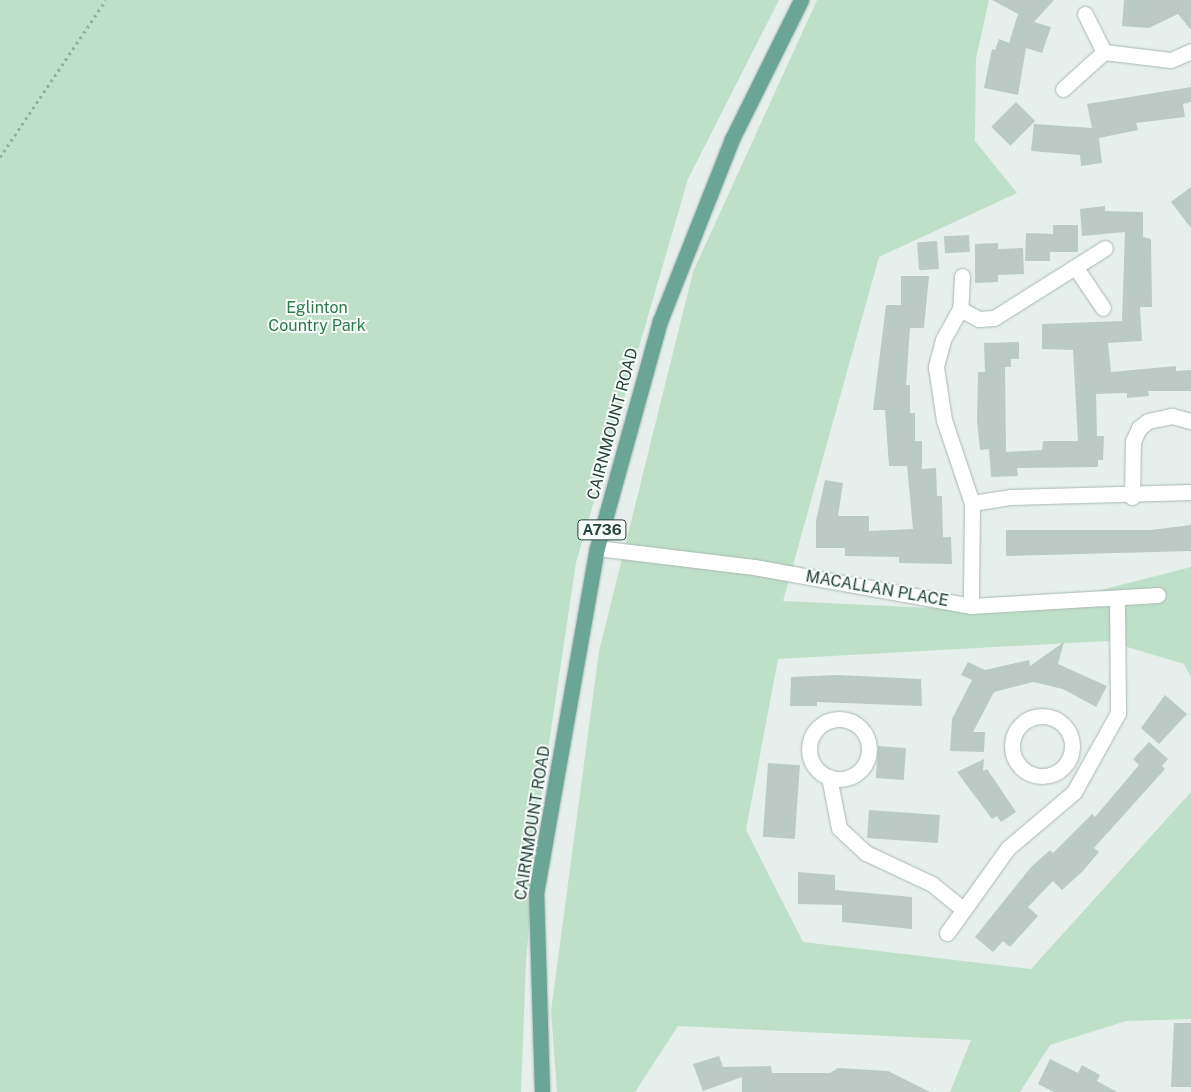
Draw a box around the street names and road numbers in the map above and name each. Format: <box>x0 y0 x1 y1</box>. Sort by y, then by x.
street label: CAIRNMOUNT ROAD <box>584 346 642 502</box>
road number: A736 <box>577 518 627 542</box>
street label: MACALLAN PLACE <box>804 567 950 611</box>
street label: CAIRNMOUNT ROAD <box>511 744 555 902</box>

